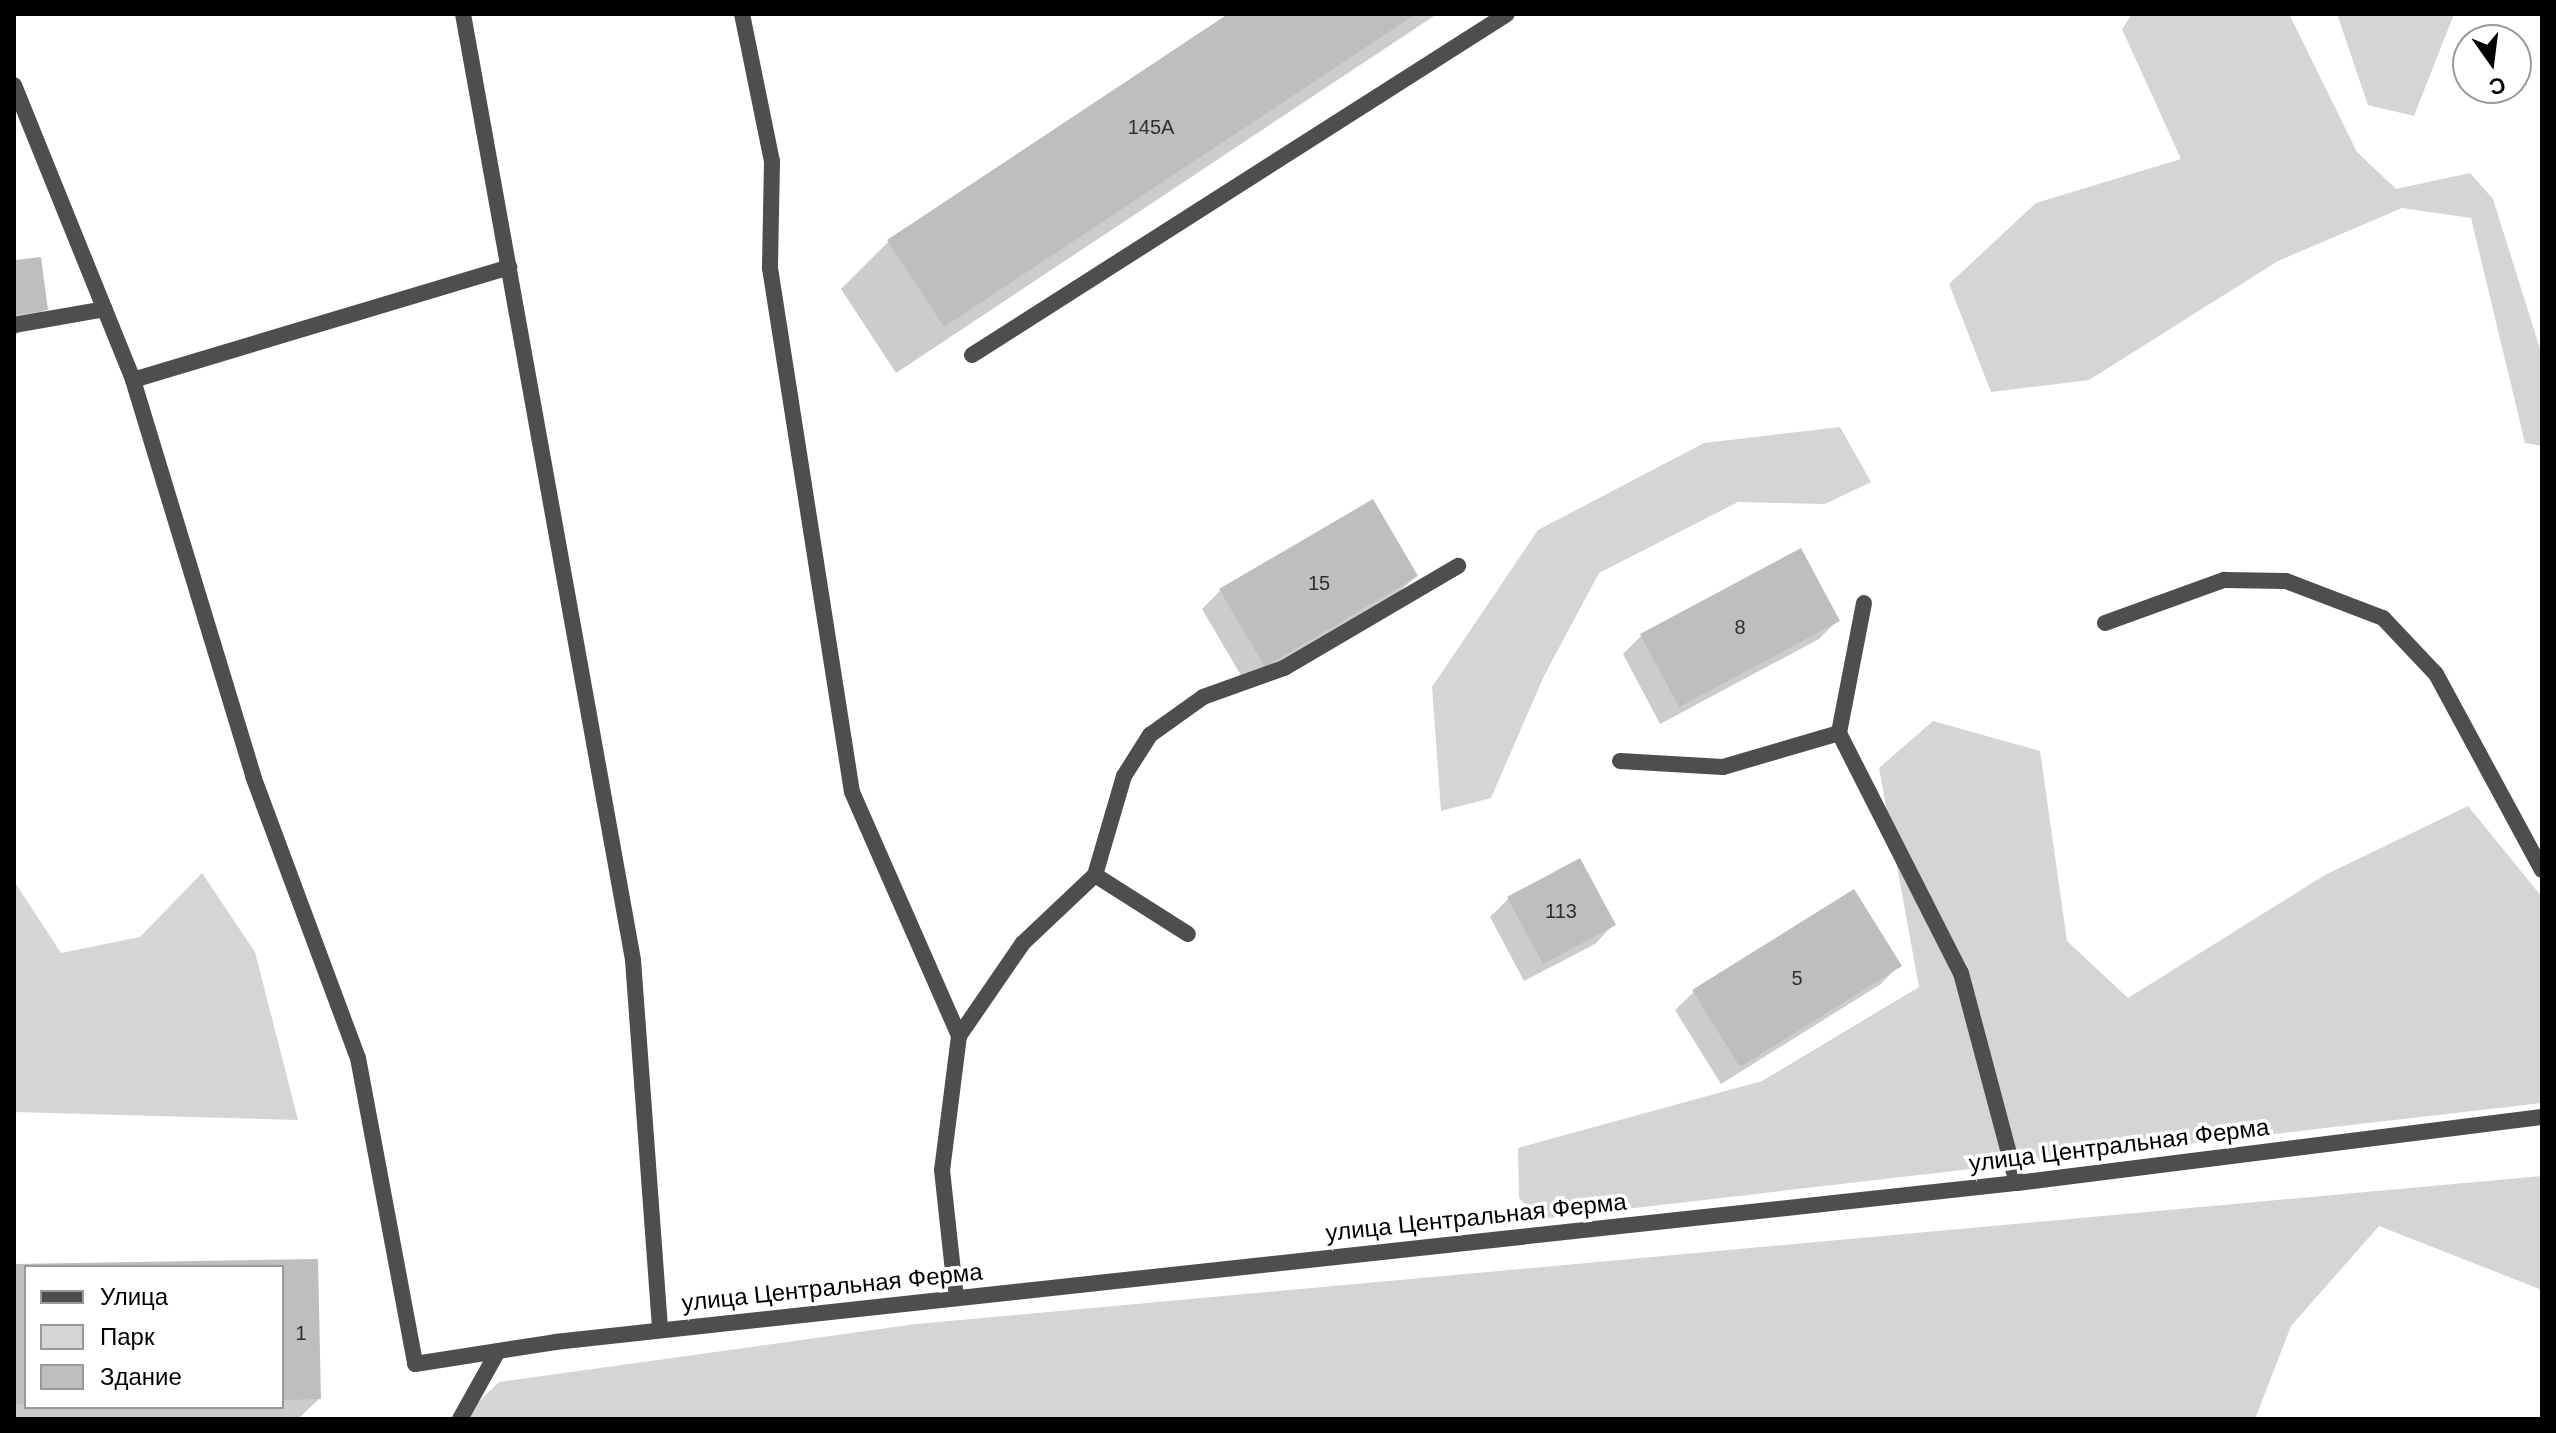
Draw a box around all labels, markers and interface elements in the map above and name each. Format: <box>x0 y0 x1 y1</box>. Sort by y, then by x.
north arrow <box>2452 24 2532 104</box>
text: С <box>2487 72 2508 100</box>
house number: 145А <box>1128 115 1174 139</box>
house number: 15 <box>1308 571 1330 595</box>
house number: 8 <box>1734 615 1746 639</box>
house number: 113 <box>1545 899 1577 923</box>
house number: 5 <box>1791 966 1803 990</box>
street label: улица Центральная Ферма <box>1967 1112 2271 1178</box>
street label: улица Центральная Ферма <box>1324 1187 1628 1247</box>
street label: улица Центральная Ферма <box>680 1257 984 1317</box>
legend <box>24 1265 284 1409</box>
text: Улица <box>100 1283 168 1310</box>
house number: 1 <box>295 1321 307 1345</box>
text: Парк <box>100 1323 154 1350</box>
text: Здание <box>100 1363 182 1390</box>

